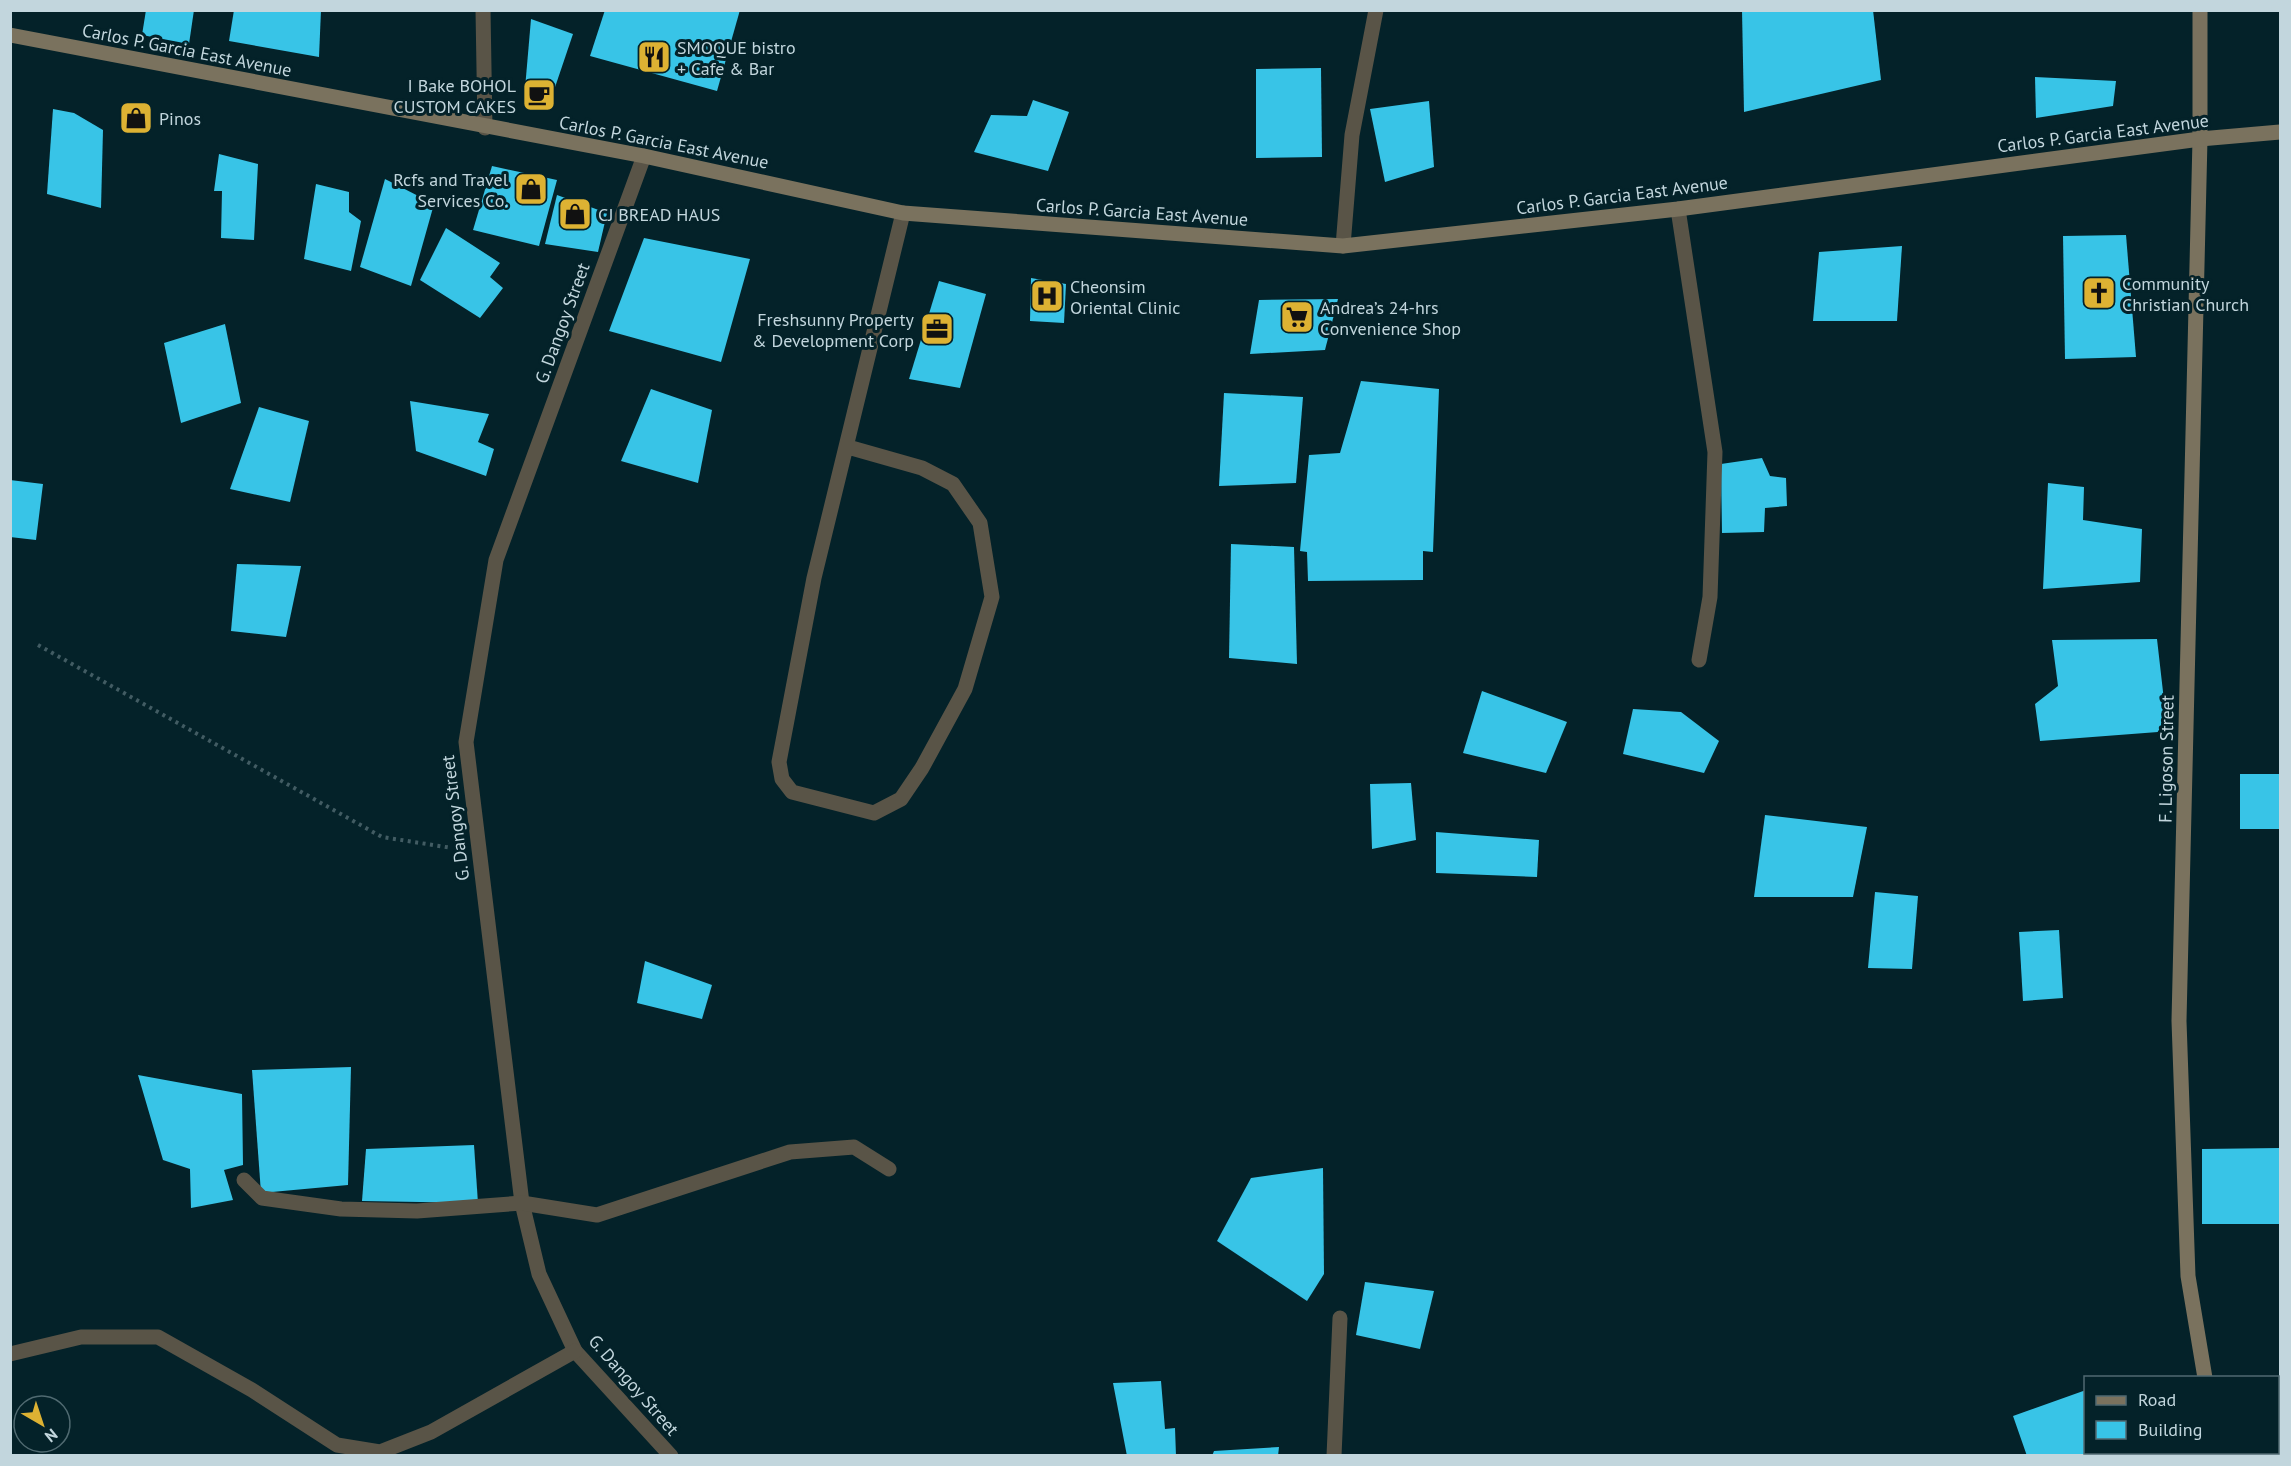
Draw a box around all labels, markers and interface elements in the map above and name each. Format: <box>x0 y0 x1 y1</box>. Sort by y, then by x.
street label: Carlos P. Garcia East Avenue <box>80 18 294 82</box>
place label: SMOQUE bistro + Cafe & Bar <box>677 36 796 80</box>
restaurant icon: SMOQUE bistro + Cafe & Bar <box>636 39 672 75</box>
place label: I Bake BOHOL CUSTOM CAKES <box>393 74 516 118</box>
cafe icon: I Bake BOHOL CUSTOM CAKES <box>521 77 557 113</box>
shop icon: Pinos <box>118 100 154 136</box>
place label: Pinos <box>159 107 201 130</box>
street label: Carlos P. Garcia East Avenue <box>1996 109 2210 157</box>
street label: Carlos P. Garcia East Avenue <box>557 110 771 174</box>
place label: Rcfs and Travel Services Co. <box>393 168 509 212</box>
shop icon: Rcfs and Travel Services Co. <box>513 171 549 207</box>
street label: Carlos P. Garcia East Avenue <box>1515 171 1729 219</box>
street label: Carlos P. Garcia East Avenue <box>1035 193 1249 231</box>
shop icon: CJ BREAD HAUS <box>557 196 593 232</box>
place label: CJ BREAD HAUS <box>598 203 720 226</box>
street label: G. Dangoy Street <box>530 260 594 386</box>
place label: Community Christian Church <box>2122 272 2249 316</box>
place label: Cheonsim Oriental Clinic <box>1070 275 1180 319</box>
church icon: Community Christian Church <box>2081 275 2117 311</box>
hospital icon: Cheonsim Oriental Clinic <box>1029 278 1065 314</box>
place label: Andrea’s 24-hrs Convenience Shop <box>1320 296 1461 340</box>
supermarket icon: Andrea’s 24-hrs Convenience Shop <box>1279 299 1315 335</box>
place label: Freshsunny Property & Development Corp <box>752 308 915 352</box>
office icon: Freshsunny Property & Development Corp <box>919 311 955 347</box>
street label: F. Ligoson Street <box>2153 695 2179 823</box>
street label: G. Dangoy Street <box>436 754 474 882</box>
street label: G. Dangoy Street <box>584 1330 684 1440</box>
legend <box>2084 1376 2279 1454</box>
text: Road <box>2138 1388 2176 1411</box>
north arrow <box>12 1394 72 1454</box>
text: Building <box>2138 1418 2202 1441</box>
text: N <box>41 1425 62 1447</box>

